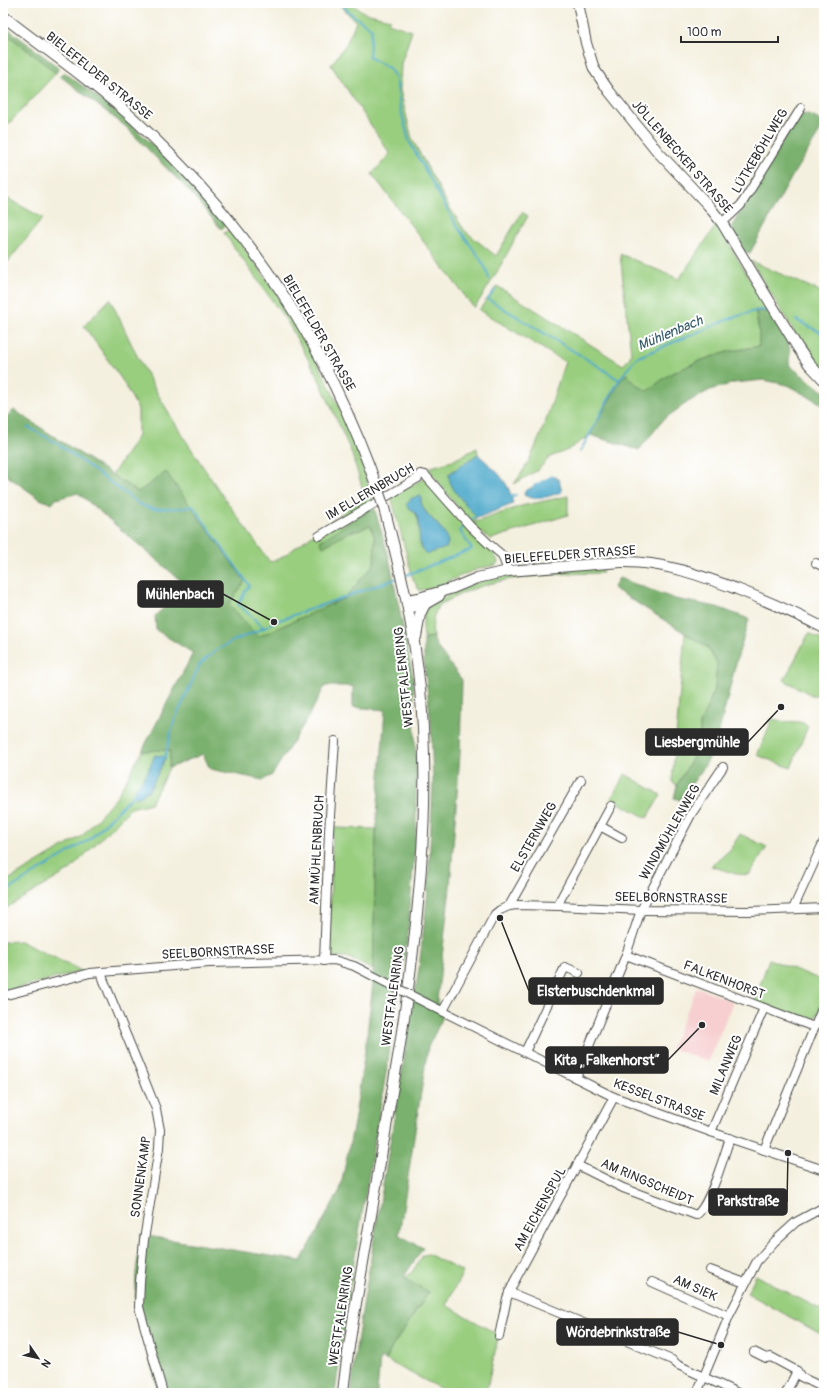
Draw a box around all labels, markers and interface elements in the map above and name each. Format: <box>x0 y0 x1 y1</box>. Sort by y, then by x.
scale bar <box>681 18 778 44</box>
text: 100 m <box>687 25 722 40</box>
street label: BIELEFELDER STRASSE <box>43 28 155 124</box>
street label: JÖLLENBECKER STRASSE <box>628 97 736 217</box>
street label: LÜTKEBÖHLWEG <box>728 106 792 196</box>
street label: BIELEFELDER STRASSE <box>279 272 359 394</box>
water label: Mühlenbach <box>635 311 706 354</box>
street label: IM ELLERNBRUCH <box>323 460 417 524</box>
street label: BIELEFELDER STRASSE <box>504 542 636 568</box>
callout: Mühlenbach <box>138 581 223 607</box>
text: Mühlenbach <box>146 586 215 603</box>
street label: WESTFALENRING <box>391 626 417 728</box>
callout: Liesbergmühle <box>646 729 748 755</box>
text: Liesbergmühle <box>654 734 741 751</box>
street label: WINDMÜHLENWEG <box>636 781 704 883</box>
street label: AM MÜHLENBRUCH <box>306 795 328 905</box>
street label: ELSTERNWEG <box>507 799 561 875</box>
street label: SEELBORNSTRASSE <box>614 889 728 907</box>
street label: SEELBORNSTRASSE <box>161 941 275 963</box>
street label: WESTFALENRING <box>378 945 408 1047</box>
street label: FALKENHORST <box>681 957 767 1003</box>
callout: Elsterbuschdenkmal <box>529 978 663 1004</box>
text: Elsterbuschdenkmal <box>537 983 655 1000</box>
street label: MILANWEG <box>706 1032 746 1098</box>
callout: Kita „Falkenhorst“ <box>546 1047 668 1073</box>
text: Kita „Falkenhorst“ <box>554 1052 660 1069</box>
street label: KESSELSTRASSE <box>611 1075 707 1125</box>
street label: SONNENKAMP <box>127 1135 155 1219</box>
street label: AM RINGSCHEIDT <box>598 1155 696 1209</box>
street label: AM EICHENSPUL <box>510 1164 570 1254</box>
callout: Parkstraße <box>709 1189 787 1215</box>
text: Parkstraße <box>717 1193 780 1210</box>
street label: WESTFALENRING <box>325 1265 357 1367</box>
street label: AM SIEK <box>671 1271 720 1305</box>
callout: Wördebrinkstraße <box>557 1319 678 1345</box>
text: Wördebrinkstraße <box>566 1324 671 1341</box>
north arrow <box>18 1338 58 1378</box>
text: N <box>38 1357 53 1370</box>

